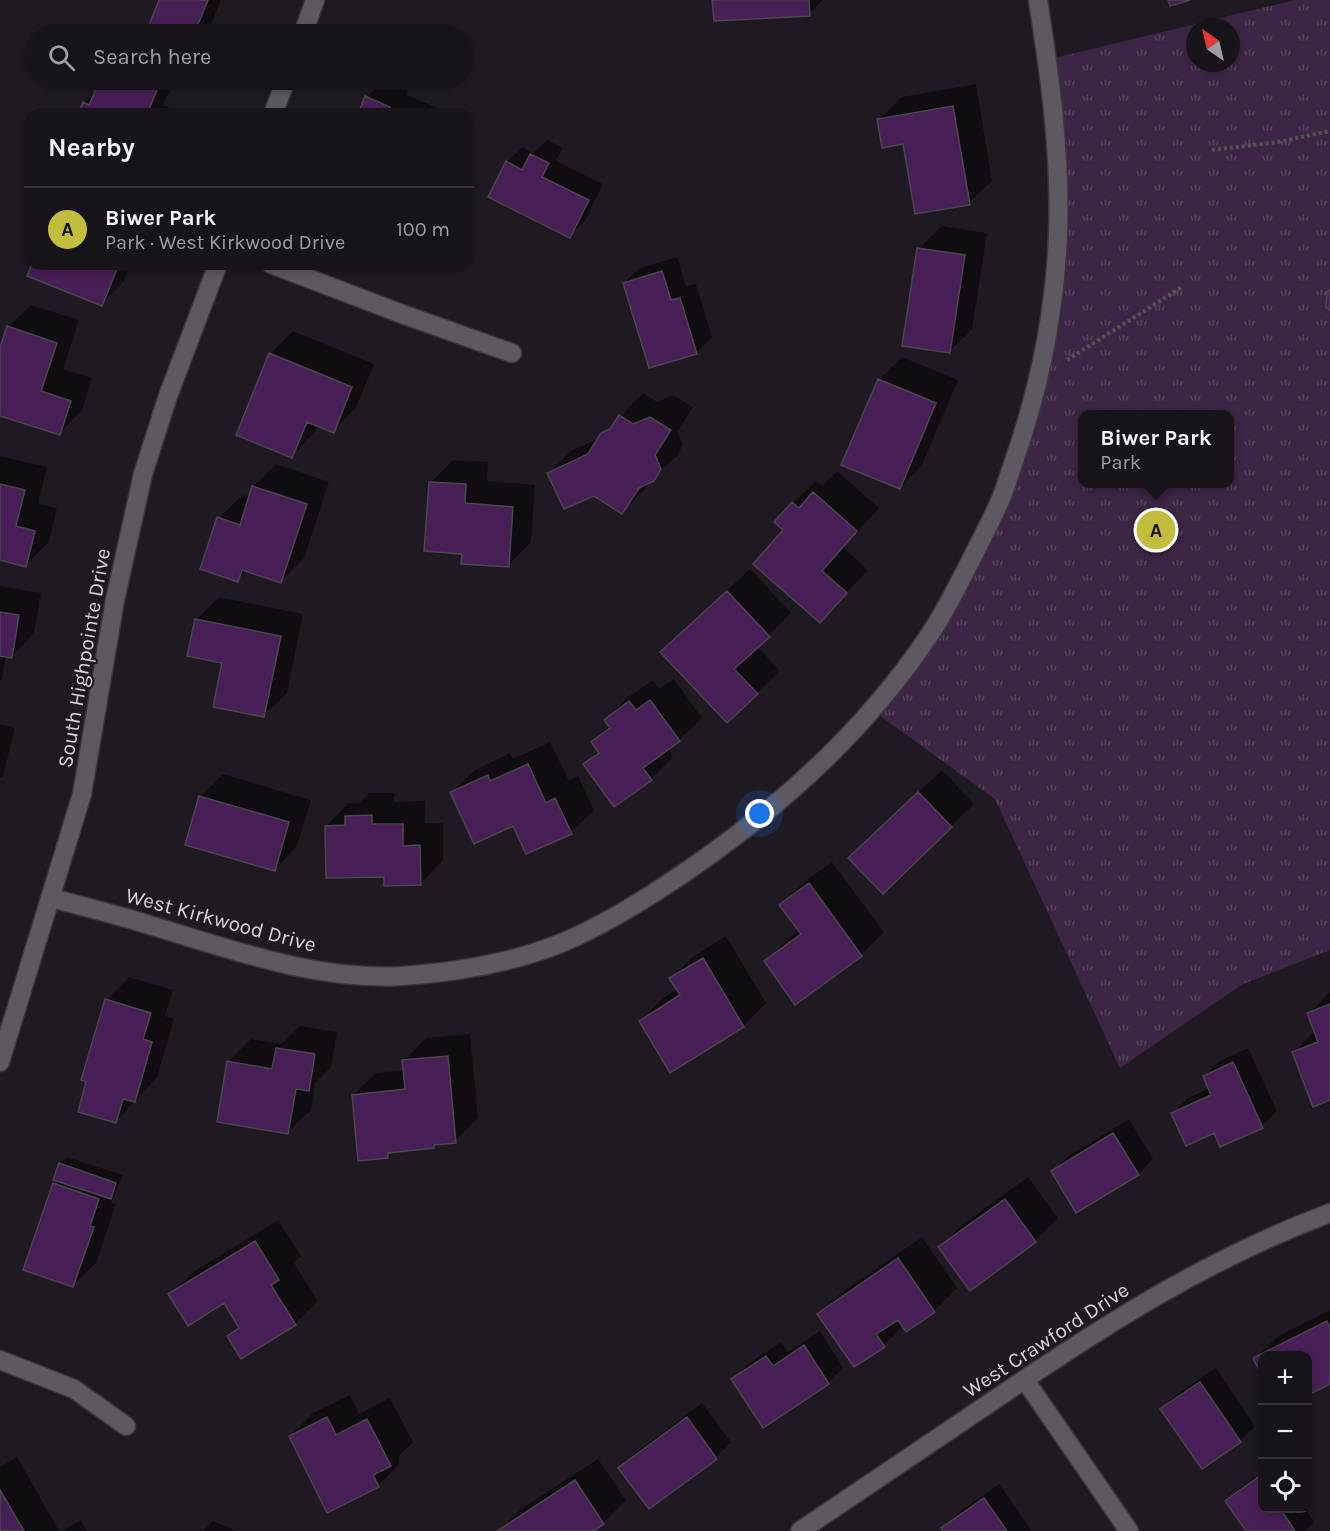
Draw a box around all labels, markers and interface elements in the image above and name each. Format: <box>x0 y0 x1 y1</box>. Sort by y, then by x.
north arrow <box>1186 18 1240 72</box>
search box <box>24 24 474 90</box>
icon: search <box>45 41 78 74</box>
text: Search here <box>93 44 211 70</box>
text: Nearby <box>48 132 135 163</box>
text: Biwer Park <box>105 205 216 231</box>
text: A <box>61 218 74 241</box>
text: 100 m <box>396 218 450 241</box>
text: Park · West Kirkwood Drive <box>105 231 345 254</box>
popup <box>1078 410 1234 488</box>
text: Biwer Park <box>1100 425 1212 451</box>
text: Park <box>1100 451 1141 474</box>
pin: A <box>1136 508 1176 552</box>
street label: South Highpointe Drive <box>53 546 115 770</box>
your location <box>745 799 774 828</box>
street label: West Kirkwood Drive <box>123 883 319 957</box>
street label: West Crawford Drive <box>959 1277 1133 1403</box>
map controls <box>1258 1351 1312 1513</box>
button: + <box>1258 1351 1312 1405</box>
button: − <box>1258 1405 1312 1459</box>
button: locate <box>1258 1459 1312 1513</box>

